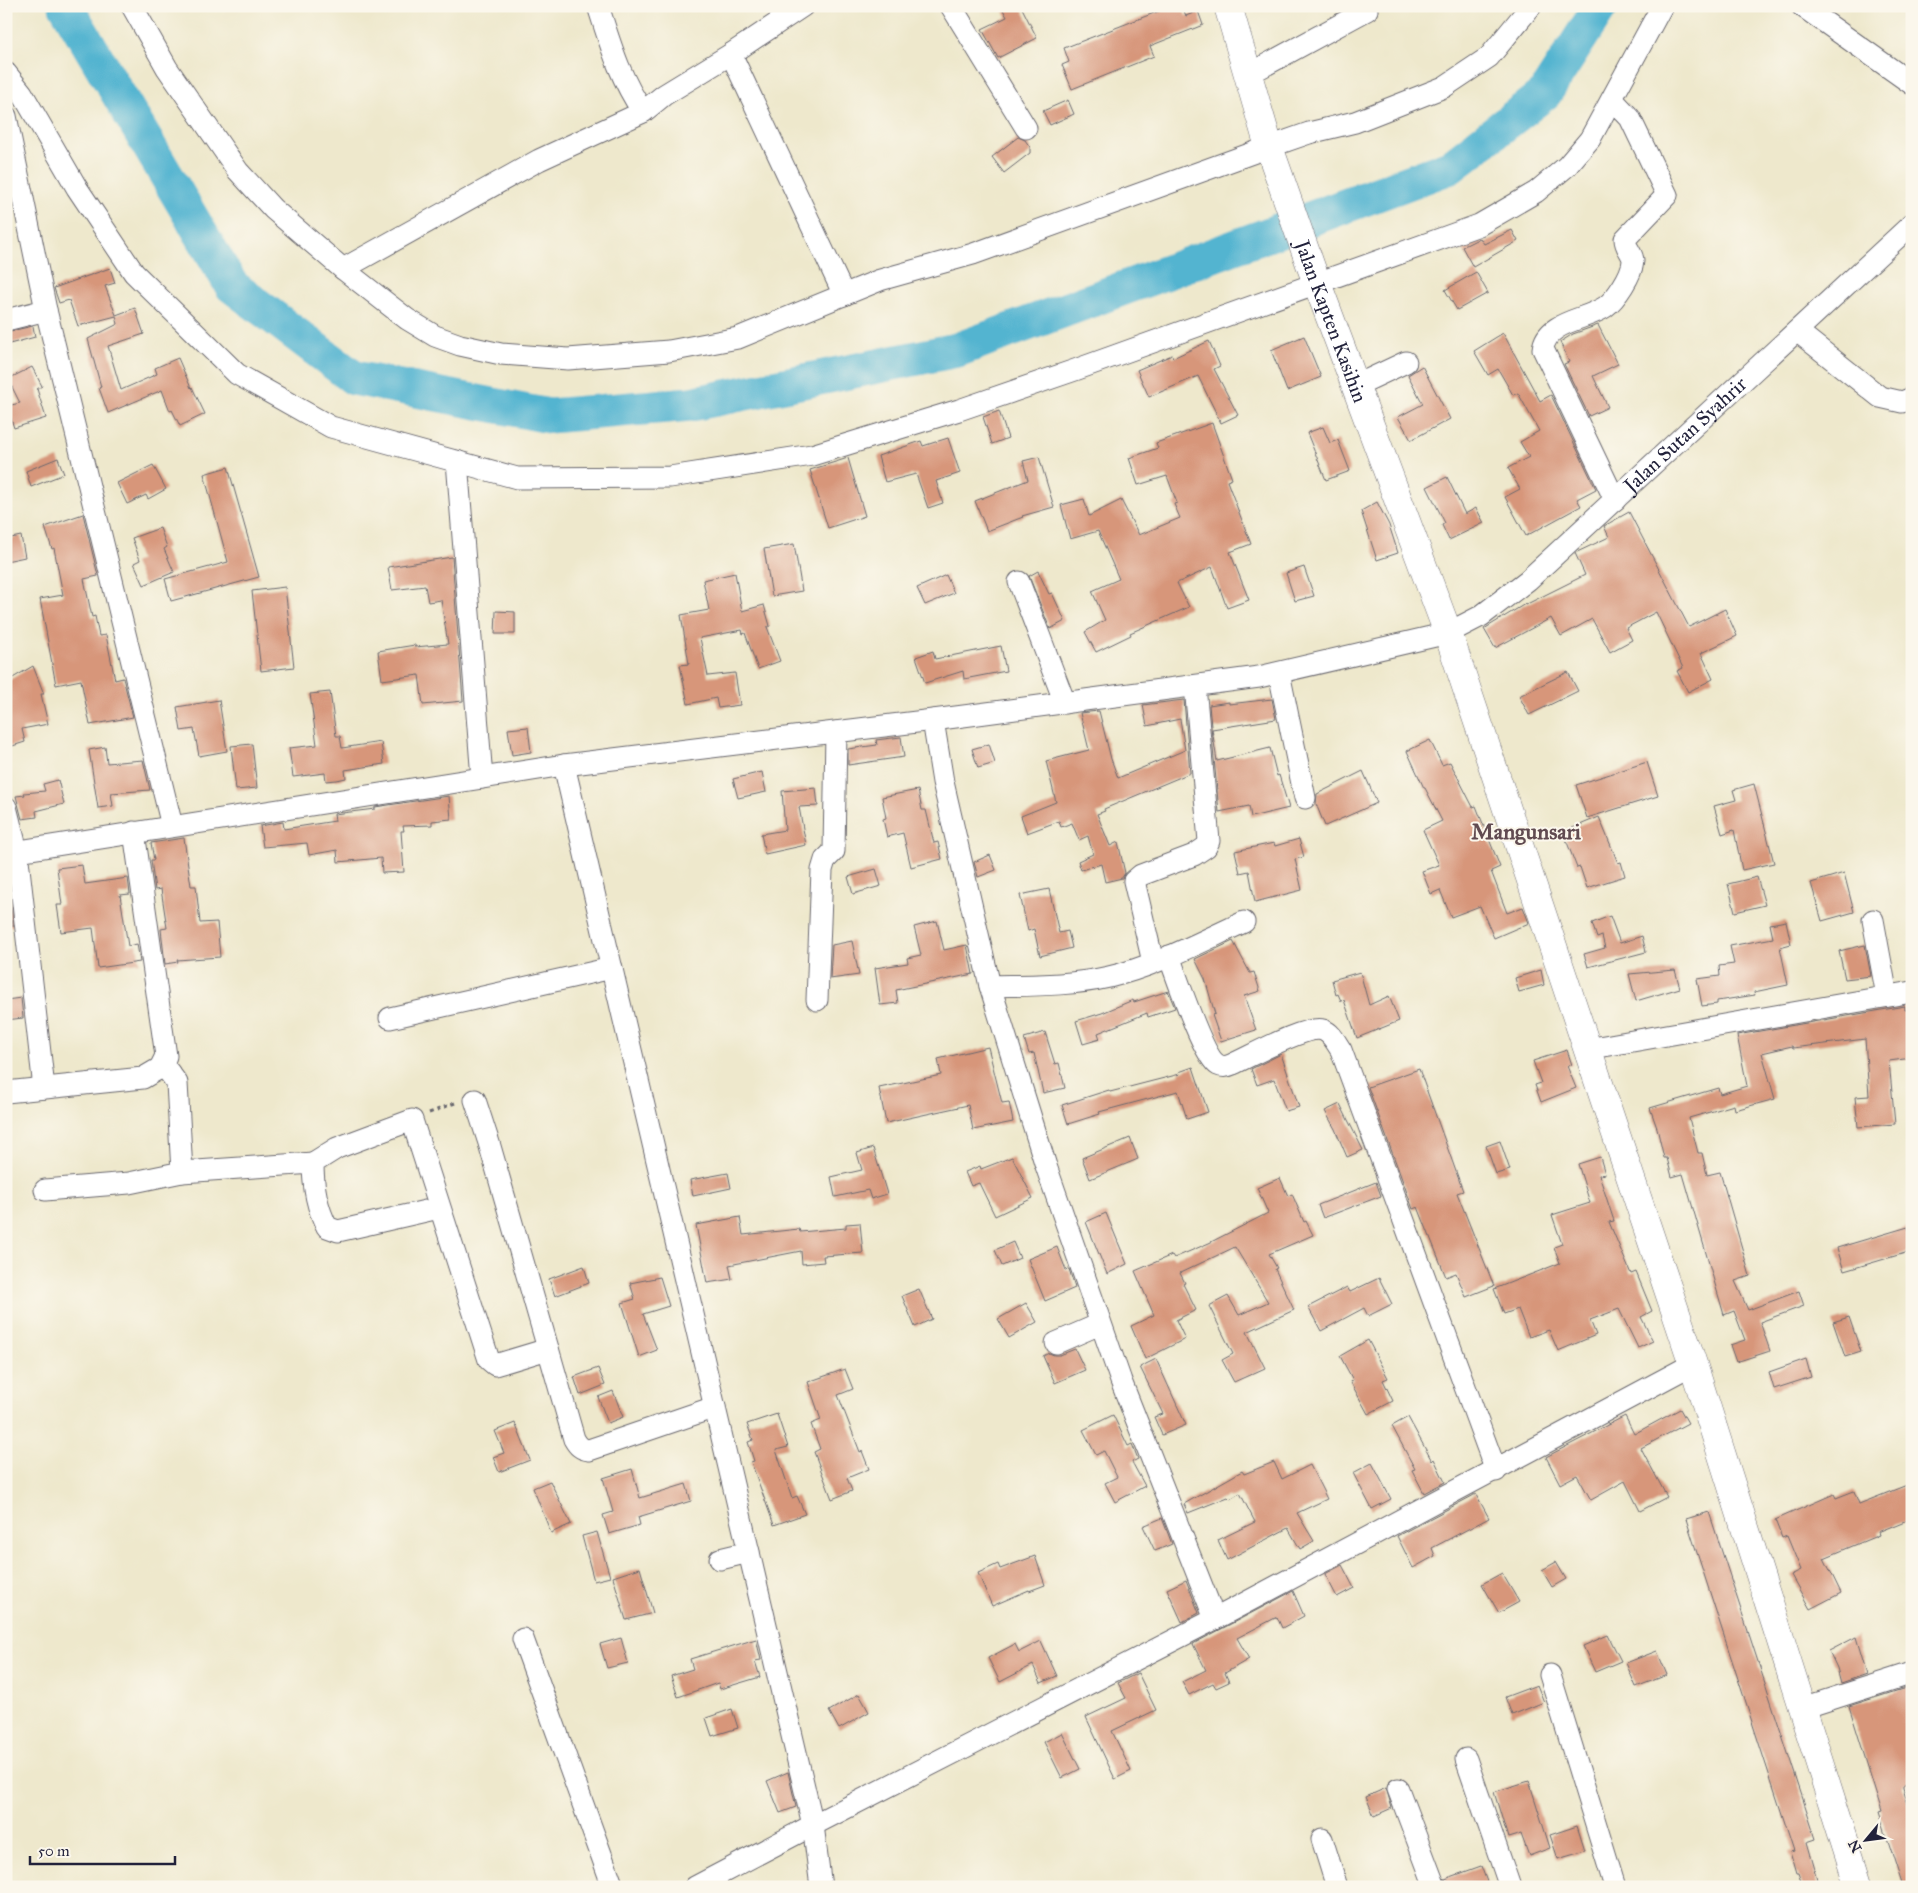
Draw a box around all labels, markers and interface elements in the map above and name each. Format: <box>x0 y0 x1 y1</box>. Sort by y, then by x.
street label: Jalan Kapten Kasihin <box>1289 235 1373 406</box>
street label: Jalan Sutan Syahrir <box>1617 371 1752 499</box>
district label: Mangunsari <box>1471 818 1582 845</box>
north arrow <box>1840 1816 1890 1866</box>
scale bar <box>30 1833 175 1865</box>
text: N <box>1845 1837 1865 1855</box>
text: 50 m <box>38 1842 70 1860</box>

